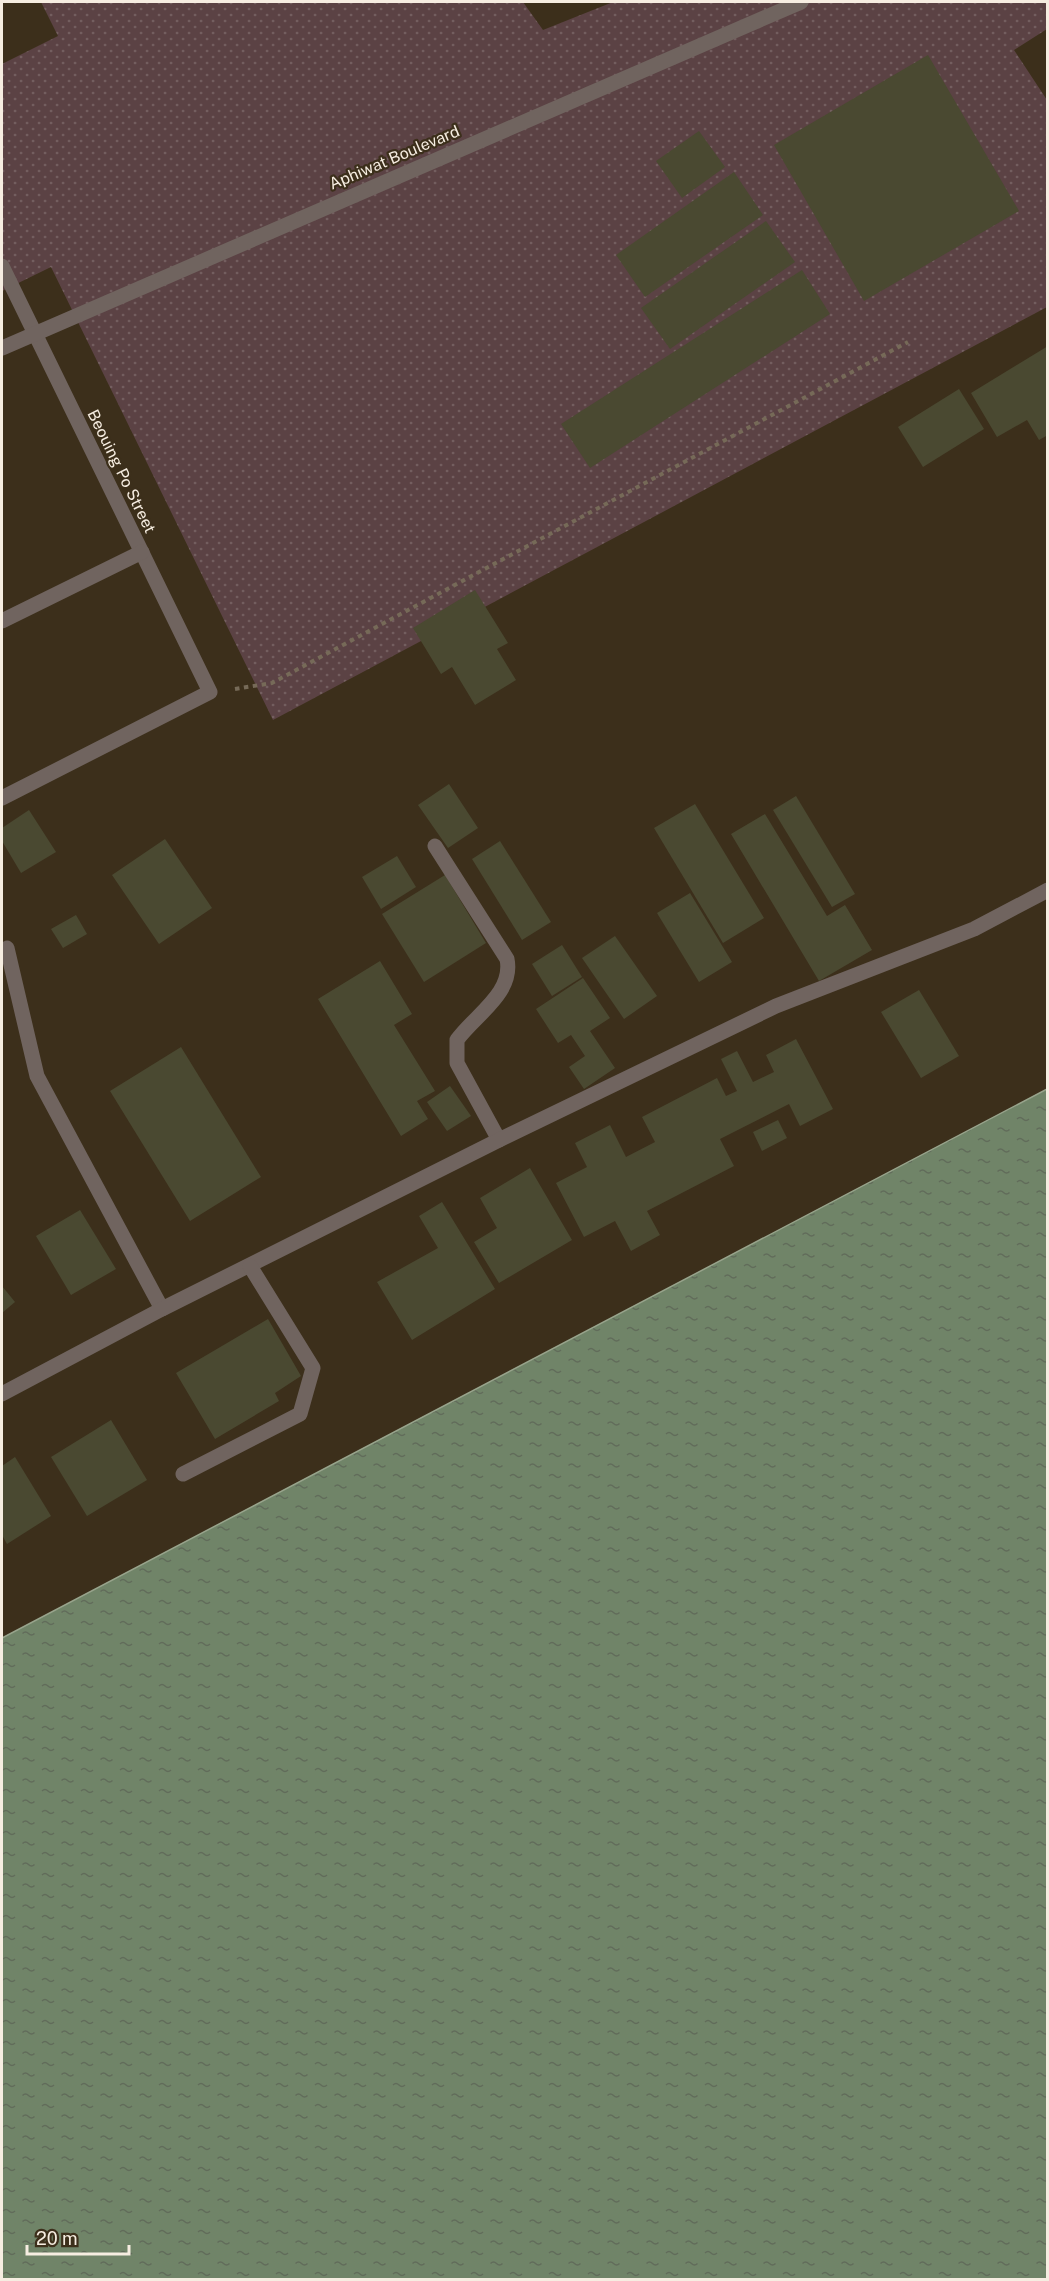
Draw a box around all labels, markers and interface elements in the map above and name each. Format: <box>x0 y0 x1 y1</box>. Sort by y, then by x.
street label: Aphiwat Boulevard <box>326 121 462 194</box>
street label: Beouing Po Street <box>83 406 160 536</box>
scale bar <box>27 2218 129 2256</box>
text: 20 m <box>36 2228 78 2249</box>

